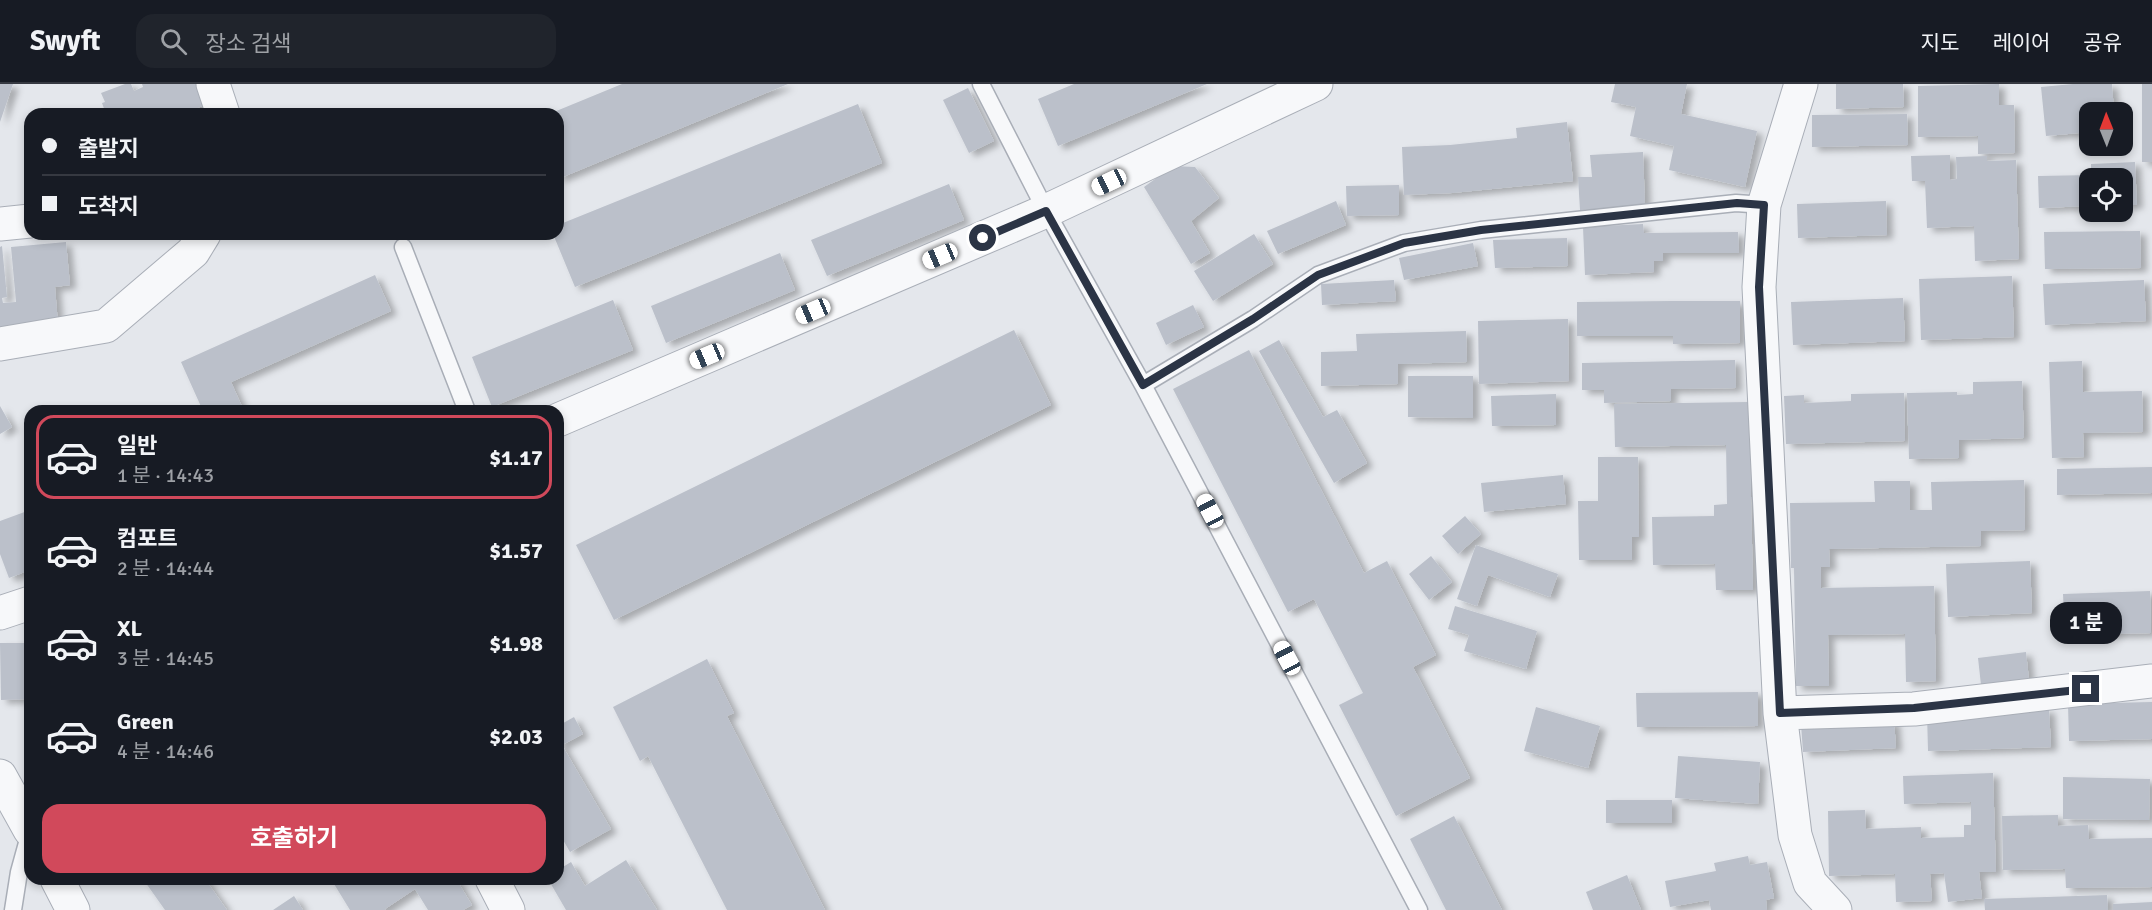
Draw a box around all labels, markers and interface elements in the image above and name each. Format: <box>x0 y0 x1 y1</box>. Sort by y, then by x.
search box <box>136 14 556 68</box>
text: Swyft <box>30 24 100 58</box>
icon: search <box>157 25 190 58</box>
text: 장소 검색 <box>205 30 291 57</box>
text: 지도 <box>1921 30 1959 56</box>
text: 레이어 <box>1992 30 2050 56</box>
text: 공유 <box>2083 30 2122 56</box>
north arrow <box>2079 102 2133 156</box>
map controls <box>2079 102 2133 222</box>
text: 출발지 <box>78 135 139 162</box>
car <box>1089 166 1129 198</box>
button: locate <box>2079 168 2133 222</box>
text: 도착지 <box>78 193 139 220</box>
route start <box>969 224 996 251</box>
car <box>920 241 960 271</box>
car <box>793 296 833 326</box>
car <box>687 341 727 371</box>
icon: car <box>45 430 99 484</box>
text: 일반 <box>117 432 157 459</box>
text: $1.17 <box>489 444 543 471</box>
text: 1 분 · 14:43 <box>117 463 214 488</box>
car <box>1194 491 1226 531</box>
icon: car <box>45 523 99 577</box>
text: 컴포트 <box>117 525 178 552</box>
text: $1.57 <box>489 537 543 564</box>
text: 2 분 · 14:44 <box>117 556 214 581</box>
callout: 1 분 <box>2050 602 2122 644</box>
text: 1 분 <box>2069 610 2103 635</box>
text: XL <box>117 615 142 642</box>
icon: car <box>45 616 99 670</box>
text: $1.98 <box>489 630 543 657</box>
car <box>1271 638 1303 678</box>
text: 3 분 · 14:45 <box>117 646 214 671</box>
route end <box>2072 675 2099 702</box>
text: Green <box>117 708 174 735</box>
icon: car <box>45 709 99 763</box>
text: $2.03 <box>489 723 543 750</box>
text: 4 분 · 14:46 <box>117 739 214 764</box>
button: 호출하기 <box>42 804 546 873</box>

